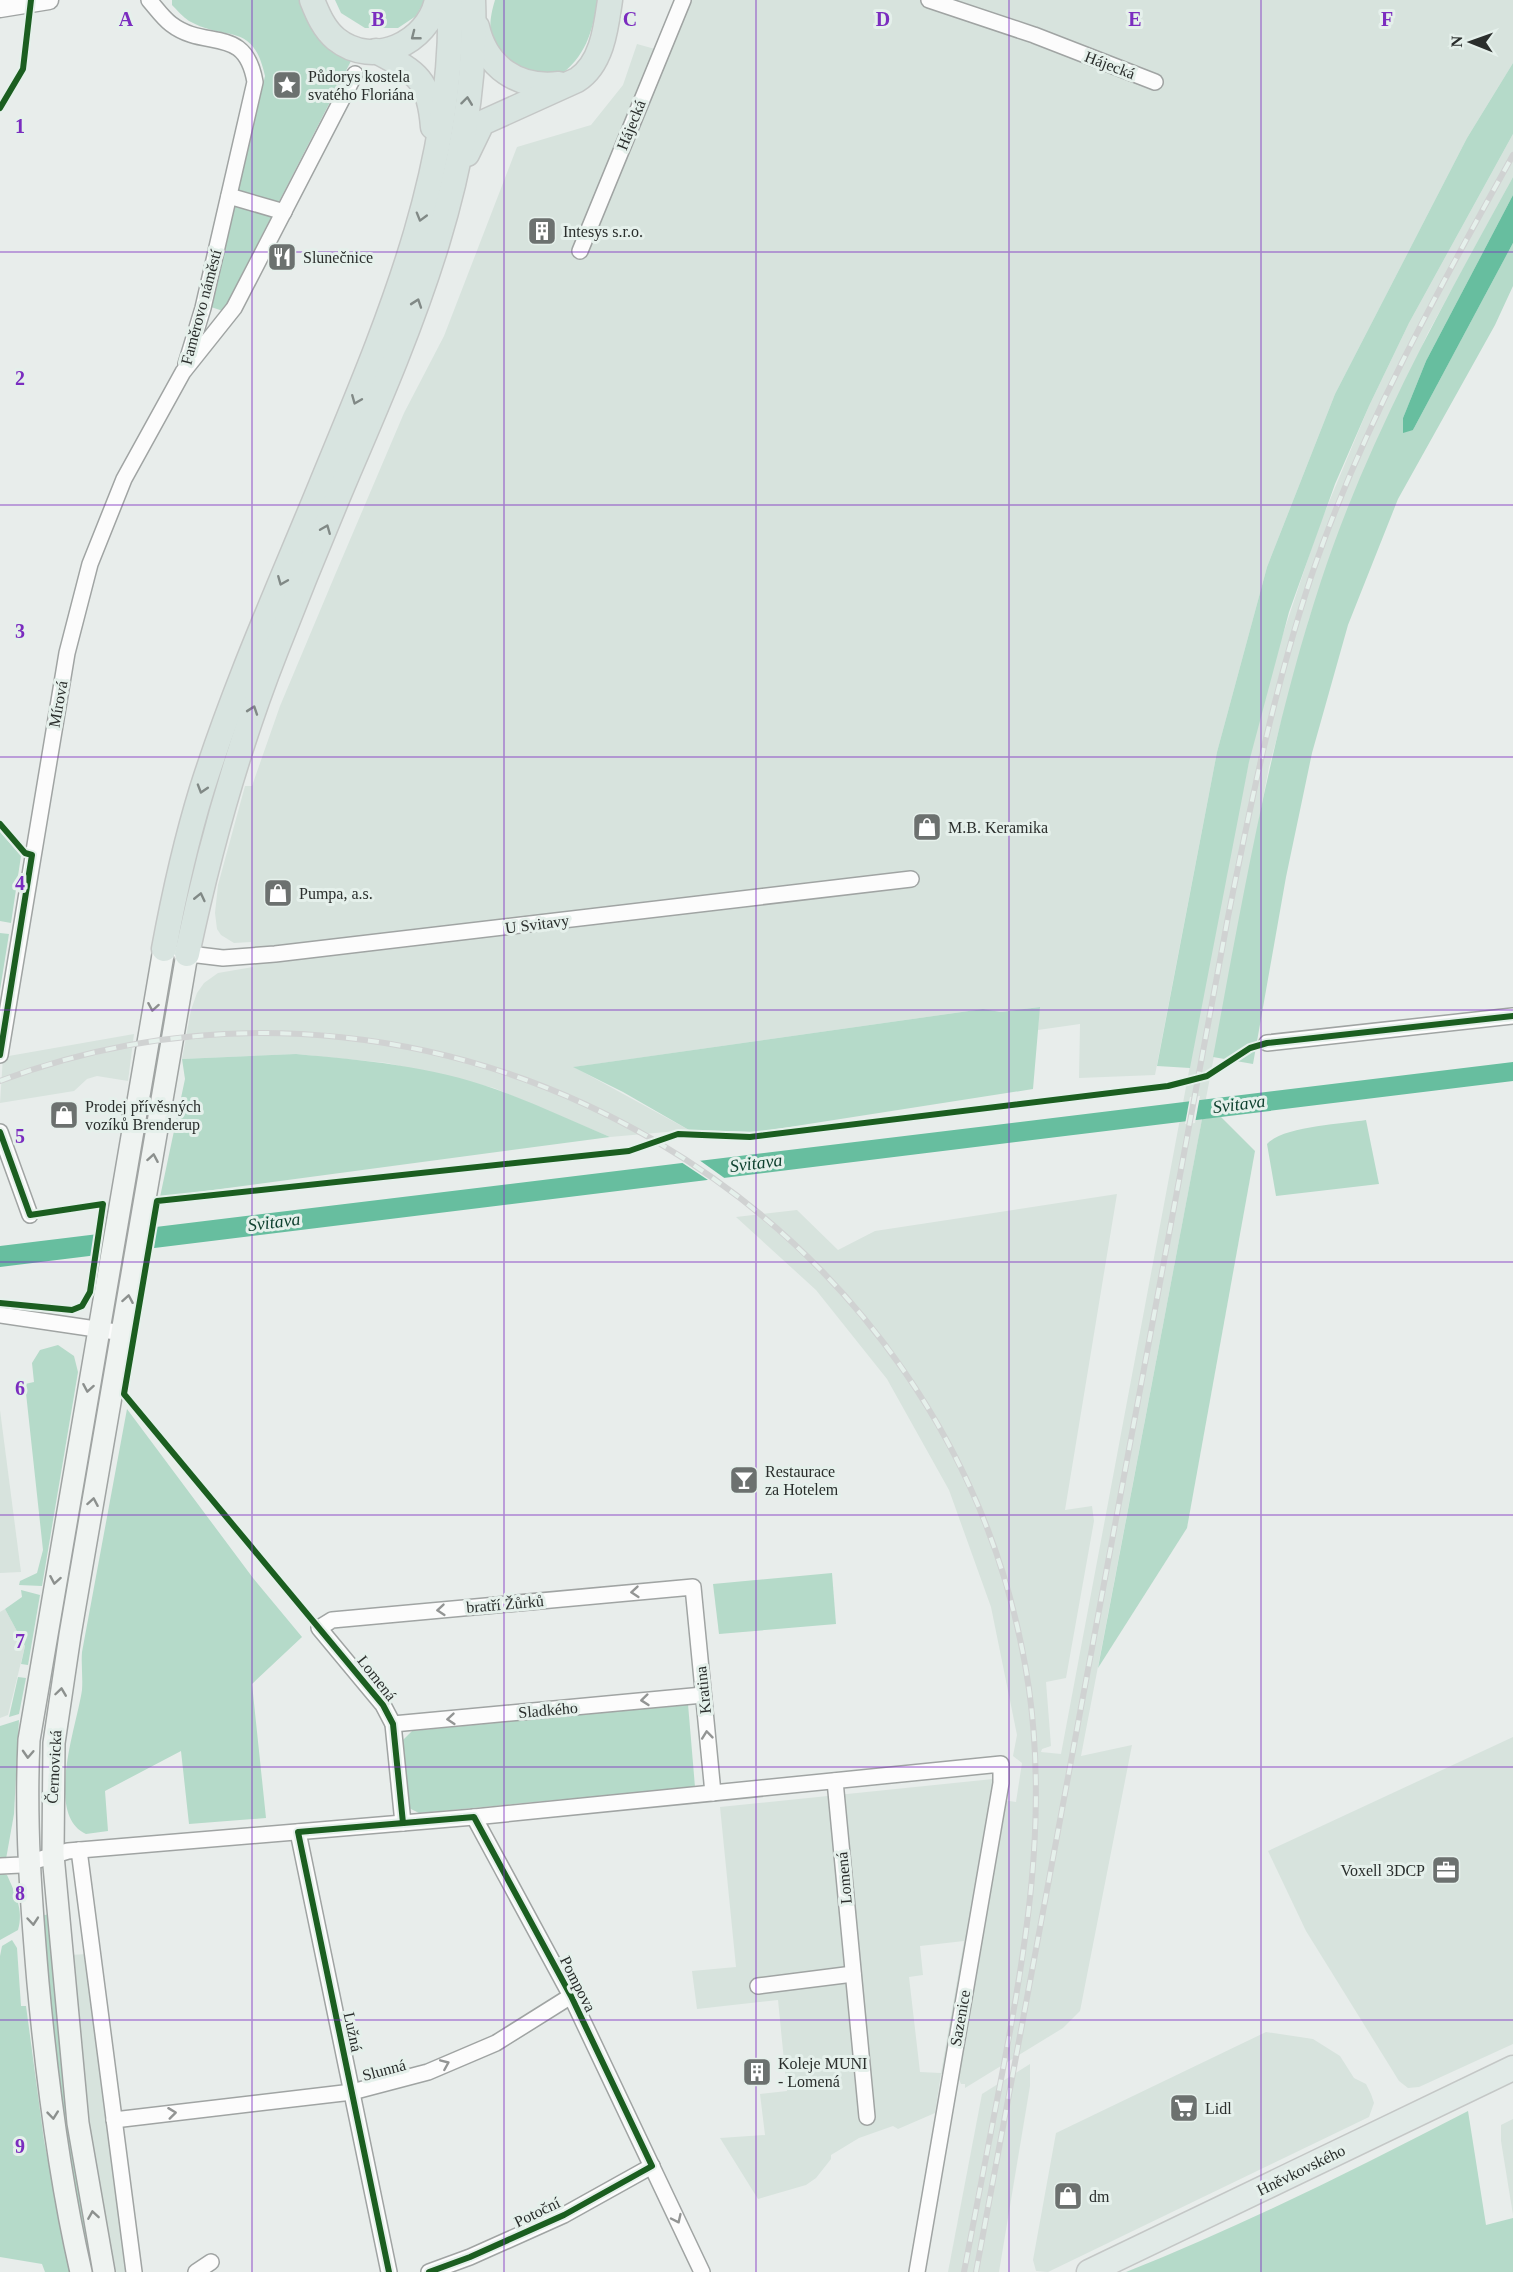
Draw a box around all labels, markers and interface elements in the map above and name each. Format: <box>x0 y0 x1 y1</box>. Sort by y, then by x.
text: A <box>119 8 134 30</box>
text: B <box>371 8 385 30</box>
text: C <box>623 8 637 30</box>
text: D <box>876 8 890 30</box>
text: E <box>1128 8 1142 30</box>
text: F <box>1381 8 1393 30</box>
north arrow <box>1441 12 1501 72</box>
one-way arrow <box>411 28 422 39</box>
text: N <box>1448 35 1465 48</box>
street label: Hájecká <box>1082 48 1138 83</box>
place label: Půdorys kostela svatého Floriána <box>308 68 414 103</box>
place icon: Půdorys kostela svatého Floriána <box>271 69 303 101</box>
one-way arrow <box>460 97 473 106</box>
street label: Hájecká <box>613 98 650 153</box>
text: 1 <box>15 115 25 137</box>
one-way arrow <box>416 212 429 222</box>
building icon: Intesys s.r.o. <box>526 215 558 247</box>
place label: Intesys s.r.o. <box>563 223 643 241</box>
restaurant icon: Slunečnice <box>266 241 298 273</box>
street label: Faměrovo náměstí <box>177 247 225 366</box>
place label: Slunečnice <box>303 249 373 266</box>
one-way arrow <box>410 298 422 308</box>
text: 2 <box>15 367 25 389</box>
one-way arrow <box>351 394 363 405</box>
one-way arrow <box>319 524 331 535</box>
one-way arrow <box>277 574 289 585</box>
text: 3 <box>15 620 25 642</box>
street label: Mírová <box>46 679 70 729</box>
one-way arrow <box>246 705 259 716</box>
one-way arrow <box>197 783 209 794</box>
shop icon: M.B. Keramika <box>911 811 943 843</box>
place label: M.B. Keramika <box>948 819 1048 836</box>
text: 4 <box>15 872 25 894</box>
shop icon: Pumpa, a.s. <box>262 877 294 909</box>
place label: Pumpa, a.s. <box>299 885 373 903</box>
one-way arrow <box>192 892 205 902</box>
street label: U Svitavy <box>504 912 570 937</box>
one-way arrow <box>147 1002 160 1012</box>
water label: Svitava <box>1211 1091 1267 1117</box>
place label: Prodej přívěsných vozíků Brenderup <box>85 1098 201 1134</box>
shop icon: Prodej přívěsných vozíků Brenderup <box>48 1099 80 1131</box>
text: 5 <box>15 1125 25 1147</box>
water label: Svitava <box>728 1150 784 1176</box>
one-way arrow <box>146 1153 159 1163</box>
water label: Svitava <box>246 1209 302 1235</box>
one-way arrow <box>122 1294 134 1304</box>
text: 6 <box>15 1377 25 1399</box>
one-way arrow <box>82 1383 94 1392</box>
place label: Restaurace za Hotelem <box>765 1463 839 1498</box>
bar icon: Restaurace za Hotelem <box>728 1464 760 1496</box>
one-way arrow <box>86 1497 99 1507</box>
one-way arrow <box>49 1575 61 1585</box>
one-way arrow <box>630 1585 639 1598</box>
street label: bratří Žůrků <box>465 1591 544 1616</box>
one-way arrow <box>436 1603 445 1616</box>
text: 7 <box>15 1630 25 1652</box>
street label: Lomená <box>354 1652 400 1704</box>
street label: Kratina <box>692 1665 714 1715</box>
one-way arrow <box>55 1688 67 1697</box>
one-way arrow <box>640 1693 650 1706</box>
street label: Sladkého <box>518 1699 578 1721</box>
one-way arrow <box>446 1712 455 1725</box>
street label: Černovická <box>43 1730 64 1804</box>
one-way arrow <box>701 1730 714 1739</box>
one-way arrow <box>22 1750 35 1759</box>
street label: Lomená <box>833 1851 855 1905</box>
office icon: Voxell 3DCP <box>1430 1854 1462 1886</box>
place label: Voxell 3DCP <box>1340 1862 1425 1879</box>
text: 8 <box>15 1882 25 1904</box>
one-way arrow <box>26 1916 39 1925</box>
street label: Pompova <box>556 1953 599 2015</box>
street label: Sazenice <box>947 1989 973 2047</box>
street label: Lužná <box>341 2011 365 2053</box>
place label: Koleje MUNI - Lomená <box>778 2055 867 2090</box>
street label: Slunná <box>360 2056 408 2084</box>
building icon: Koleje MUNI - Lomená <box>741 2056 773 2088</box>
one-way arrow <box>439 2059 450 2071</box>
supermarket icon: Lidl <box>1168 2092 1200 2124</box>
place label: Lidl <box>1205 2100 1232 2117</box>
one-way arrow <box>167 2107 176 2120</box>
one-way arrow <box>46 2110 58 2119</box>
text: 9 <box>15 2135 25 2157</box>
street label: Hněvkovského <box>1254 2141 1348 2199</box>
shop icon: dm <box>1052 2180 1084 2212</box>
place label: dm <box>1089 2188 1110 2205</box>
street label: Potoční <box>511 2193 563 2230</box>
one-way arrow <box>88 2210 100 2219</box>
one-way arrow <box>670 2213 682 2224</box>

